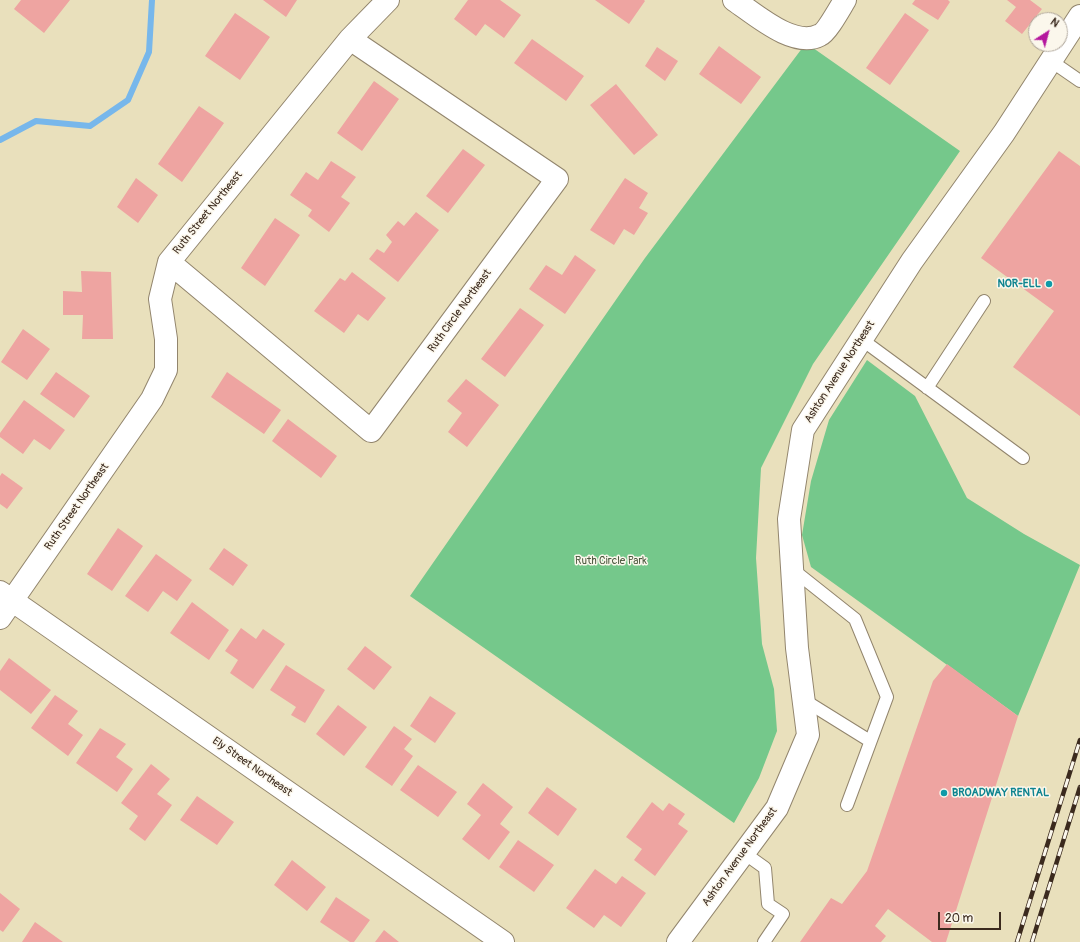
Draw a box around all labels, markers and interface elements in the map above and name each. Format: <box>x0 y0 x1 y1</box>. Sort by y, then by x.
north arrow <box>1028 12 1068 52</box>
text: N <box>1048 15 1062 30</box>
street label: Ruth Street Northeast <box>171 169 245 257</box>
street label: Ruth Circle Northeast <box>425 267 495 355</box>
place label: NOR-ELL <box>997 277 1041 291</box>
marker: NOR-ELL <box>1044 279 1054 289</box>
street label: Ashton Avenue Northeast <box>802 319 878 425</box>
street label: Ruth Street Northeast <box>42 461 112 553</box>
park label: Ruth Circle Park <box>575 554 647 568</box>
street label: Ely Street Northeast <box>210 735 294 799</box>
place label: BROADWAY RENTAL <box>952 786 1049 800</box>
marker: BROADWAY RENTAL <box>939 788 949 798</box>
street label: Ashton Avenue Northeast <box>700 805 780 909</box>
scale bar <box>940 904 1003 930</box>
text: 20 m <box>945 911 973 926</box>

